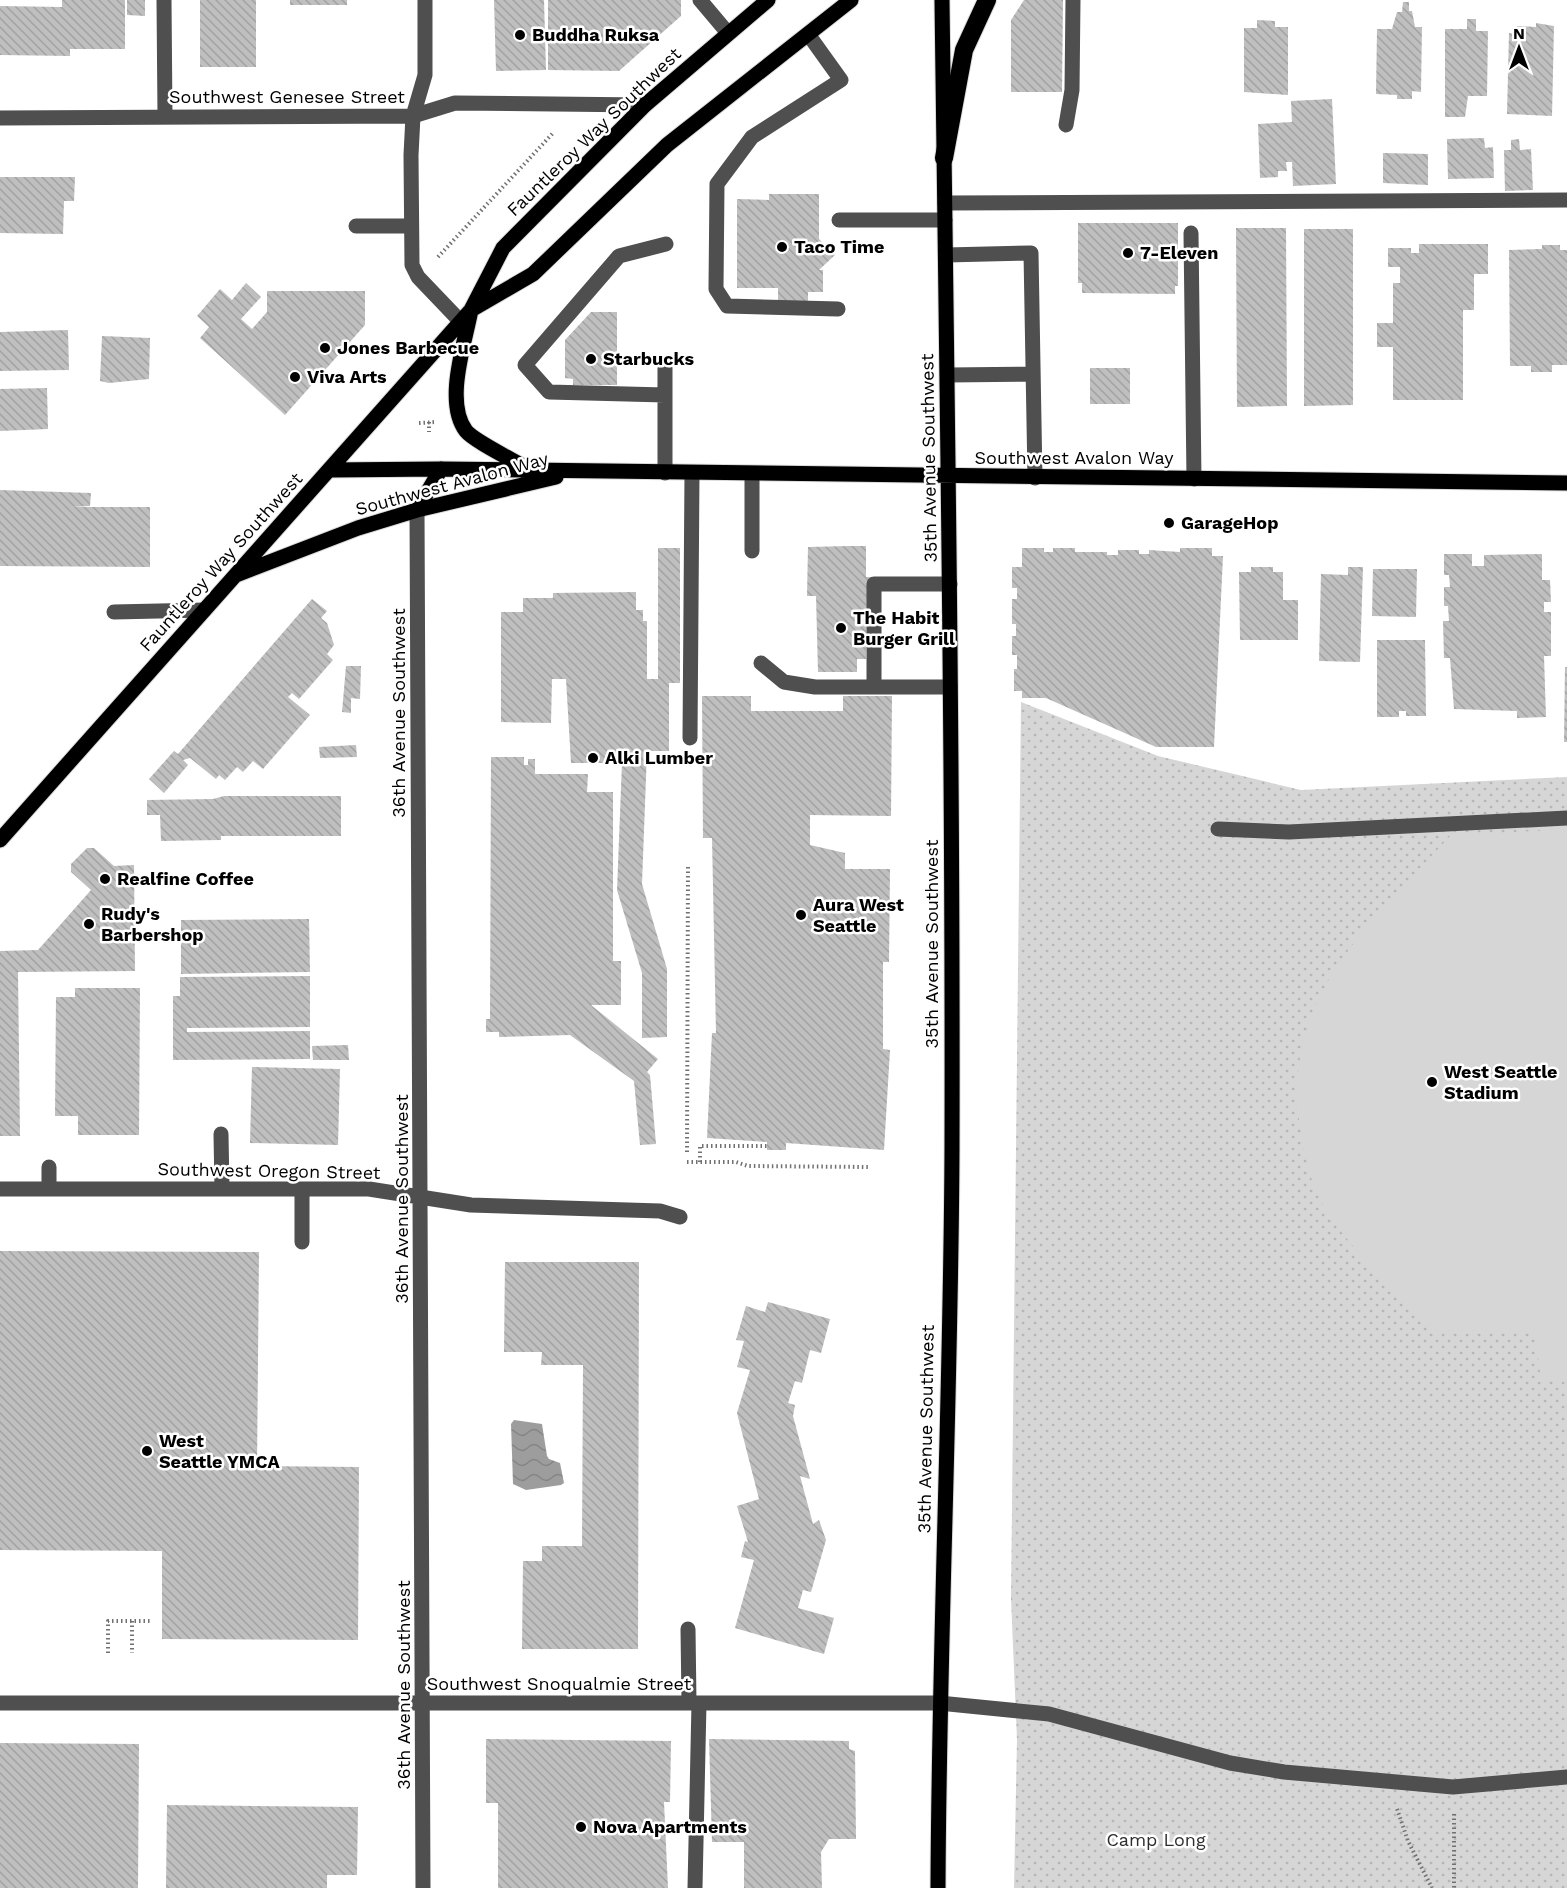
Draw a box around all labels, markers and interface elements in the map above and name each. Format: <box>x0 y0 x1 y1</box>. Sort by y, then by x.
north arrow <box>1489 18 1549 78</box>
place label: Buddha Ruksa <box>532 24 660 45</box>
text: N <box>1513 24 1525 43</box>
marker: Buddha Ruksa <box>513 28 527 42</box>
street label: Fauntleroy Way Southwest <box>502 43 685 220</box>
street label: Southwest Genesee Street <box>169 86 405 107</box>
place label: Taco Time <box>794 236 884 257</box>
marker: Taco Time <box>775 240 789 254</box>
place label: 7-Eleven <box>1140 242 1218 263</box>
marker: 7-Eleven <box>1121 246 1135 260</box>
place label: Jones Barbecue <box>337 337 479 358</box>
marker: Jones Barbecue <box>318 341 332 355</box>
place label: Starbucks <box>603 348 695 369</box>
marker: Starbucks <box>584 352 598 366</box>
street label: 35th Avenue Southwest <box>916 353 941 563</box>
place label: Viva Arts <box>307 366 387 387</box>
marker: Viva Arts <box>288 370 302 384</box>
street label: Southwest Avalon Way <box>353 447 551 519</box>
street label: Southwest Avalon Way <box>975 447 1174 468</box>
street label: Fauntleroy Way Southwest <box>135 468 307 655</box>
place label: GarageHop <box>1181 512 1278 533</box>
marker: GarageHop <box>1162 516 1176 530</box>
place label: The Habit Burger Grill <box>853 607 955 649</box>
street label: 36th Avenue Southwest <box>388 608 409 818</box>
marker: The Habit Burger Grill <box>834 621 848 635</box>
place label: Alki Lumber <box>605 747 713 768</box>
marker: Alki Lumber <box>586 751 600 765</box>
street label: 35th Avenue Southwest <box>921 839 942 1049</box>
place label: Realfine Coffee <box>117 868 254 889</box>
marker: Realfine Coffee <box>98 872 112 886</box>
place label: Aura West Seattle <box>813 894 904 936</box>
place label: Rudy's Barbershop <box>101 903 204 945</box>
marker: Aura West Seattle <box>794 908 808 922</box>
marker: Rudy's Barbershop <box>82 917 96 931</box>
place label: West Seattle Stadium <box>1444 1061 1558 1103</box>
marker: West Seattle Stadium <box>1425 1075 1439 1089</box>
street label: 36th Avenue Southwest <box>391 1094 412 1304</box>
street label: Southwest Oregon Street <box>157 1158 381 1183</box>
street label: 35th Avenue Southwest <box>913 1324 938 1534</box>
place label: West Seattle YMCA <box>159 1430 280 1472</box>
marker: West Seattle YMCA <box>140 1444 154 1458</box>
street label: 36th Avenue Southwest <box>393 1580 414 1790</box>
street label: Southwest Snoqualmie Street <box>427 1673 692 1694</box>
place label: Nova Apartments <box>593 1816 747 1837</box>
marker: Nova Apartments <box>574 1820 588 1834</box>
park label: Camp Long <box>1106 1829 1206 1850</box>

